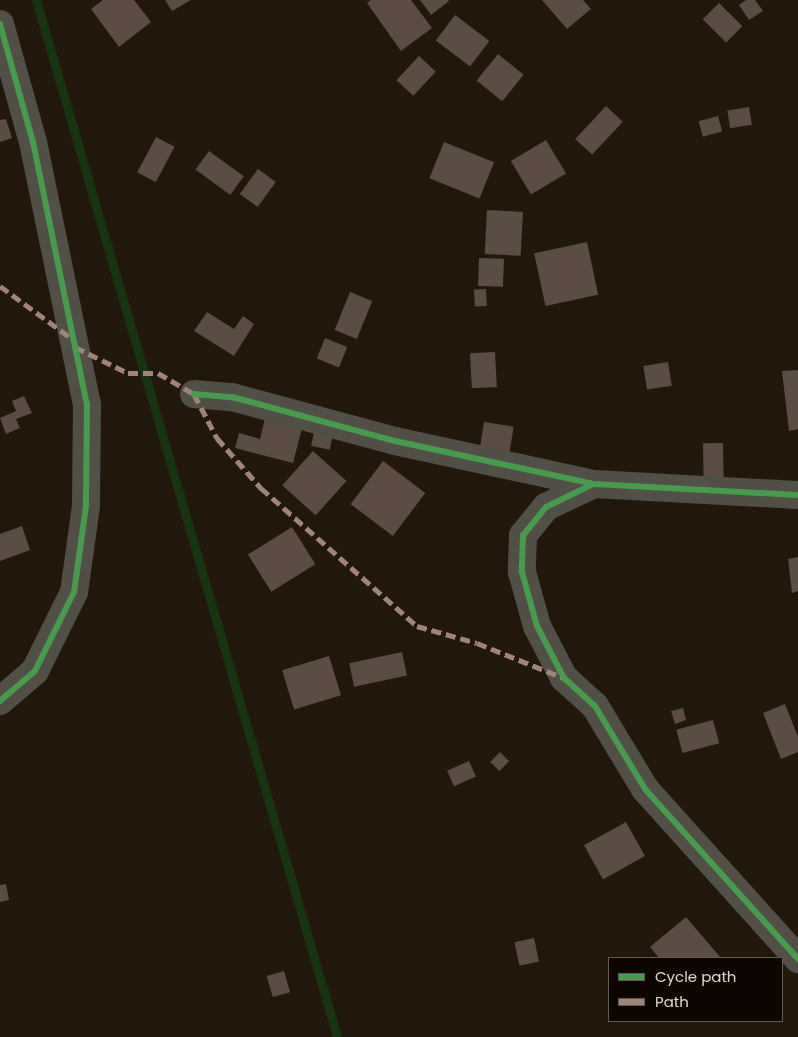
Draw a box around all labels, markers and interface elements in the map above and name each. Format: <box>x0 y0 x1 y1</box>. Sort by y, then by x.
legend <box>608 957 783 1022</box>
text: Cycle path <box>655 966 736 987</box>
text: Path <box>655 991 689 1012</box>

